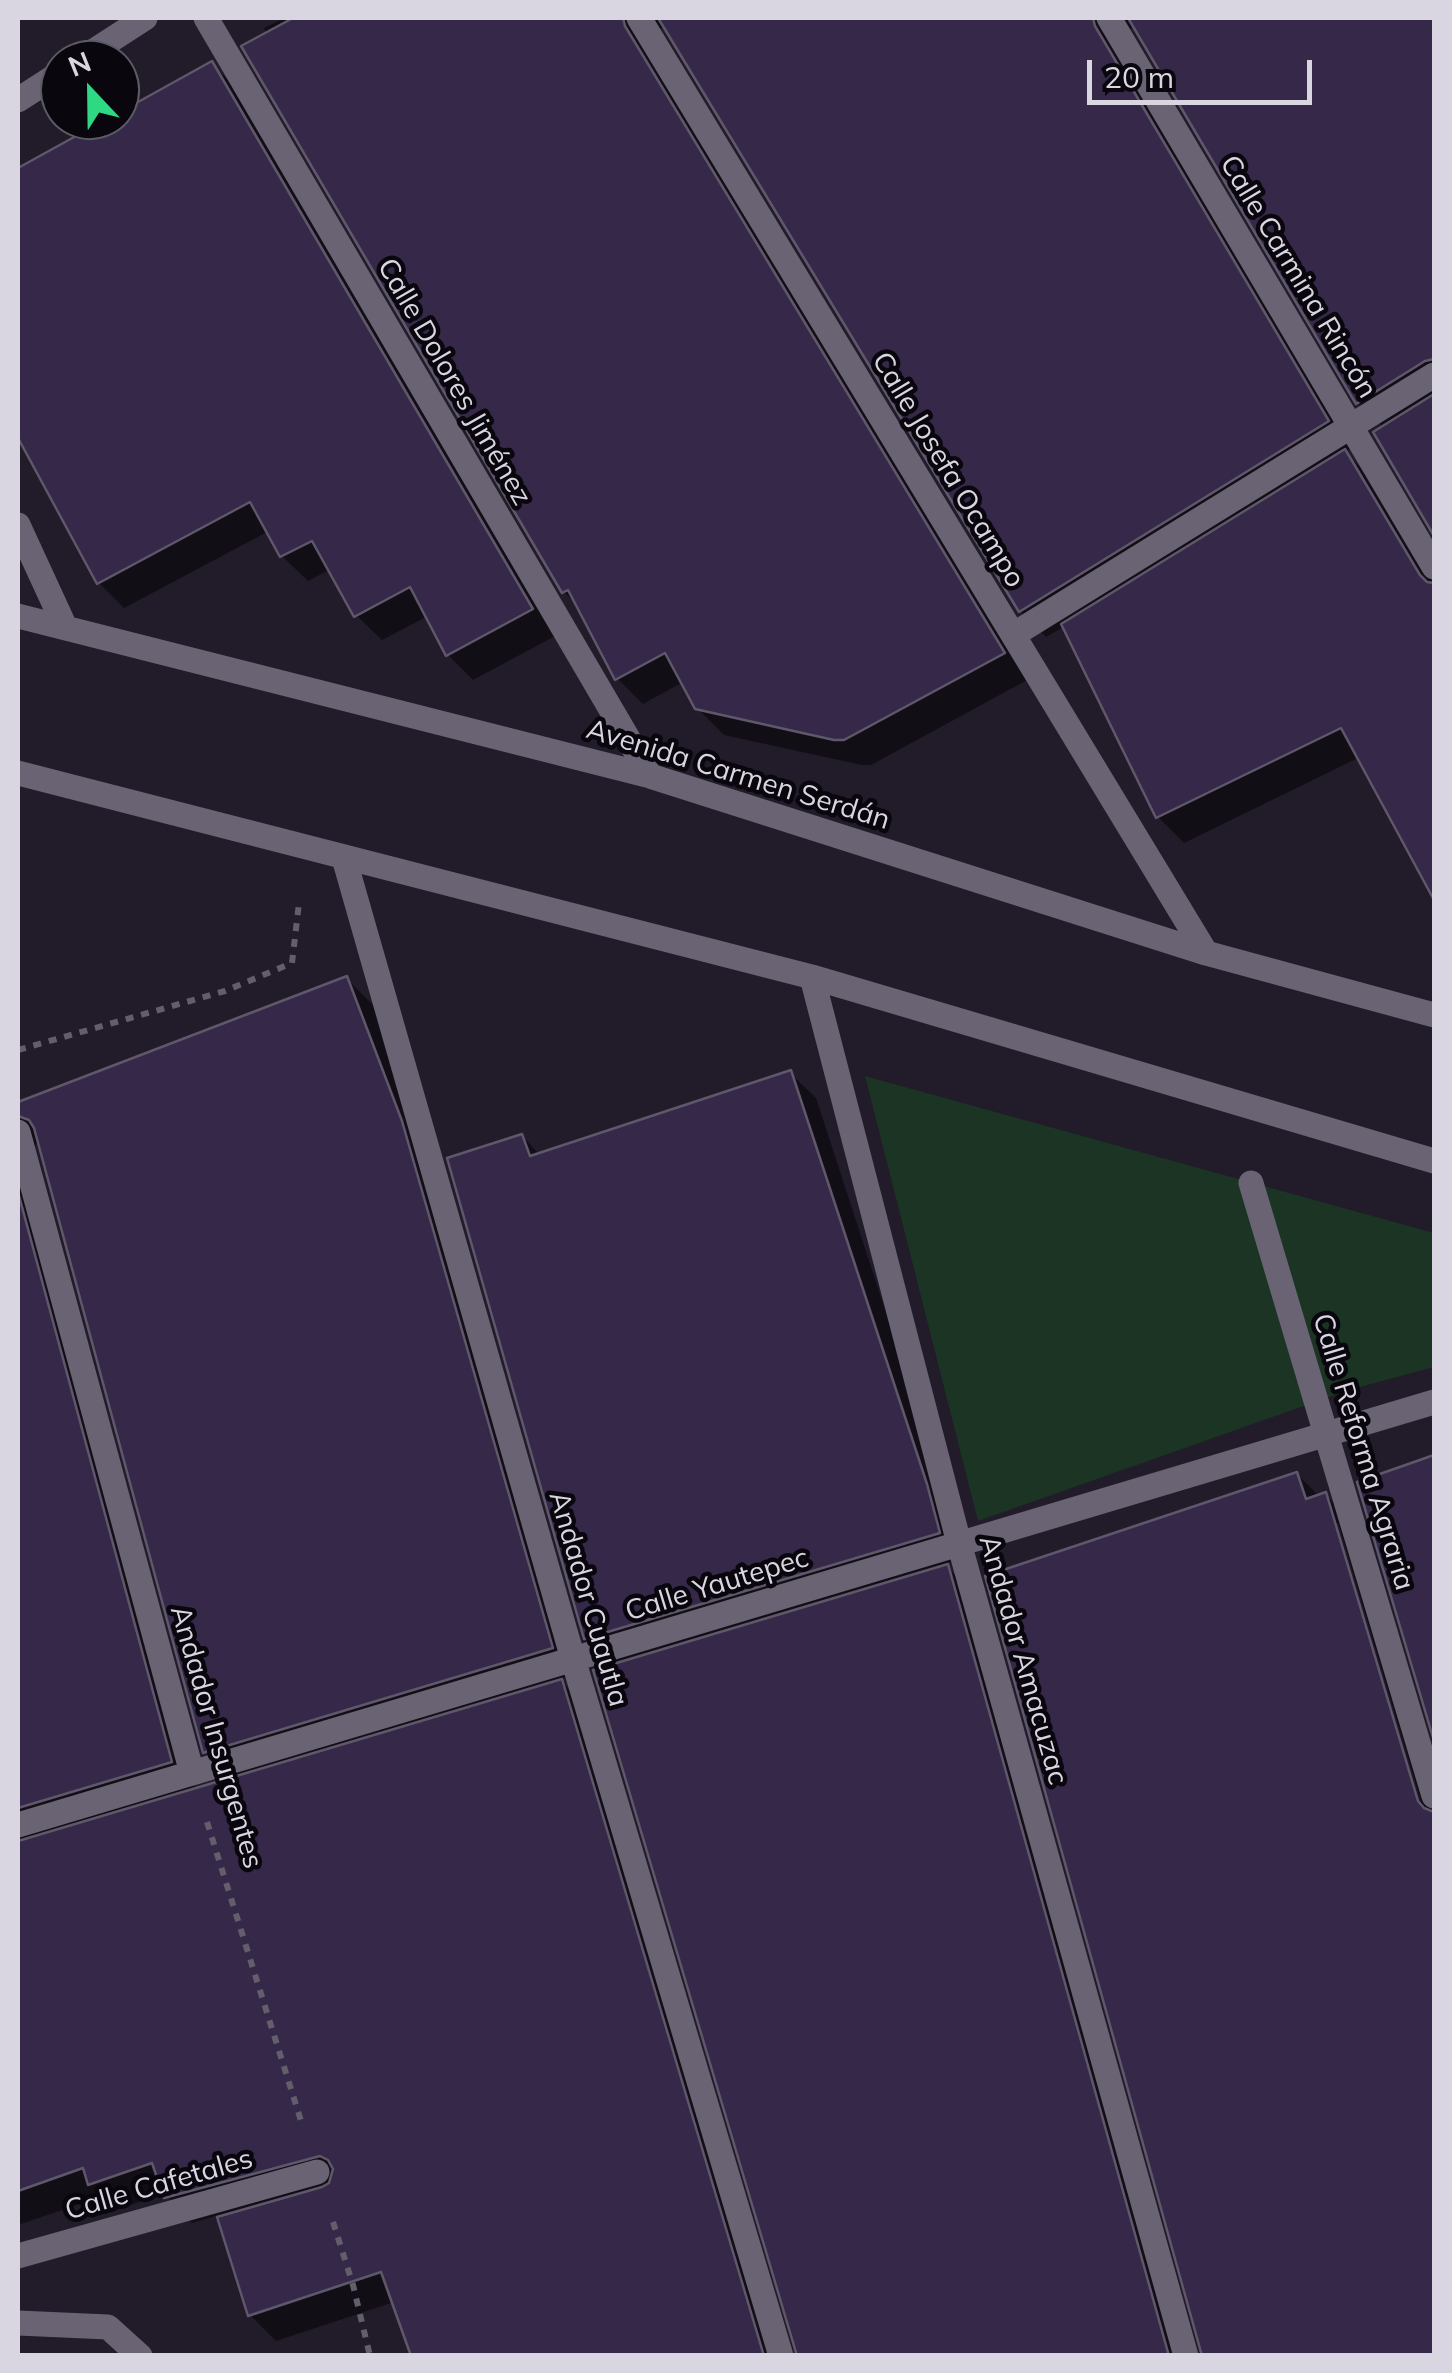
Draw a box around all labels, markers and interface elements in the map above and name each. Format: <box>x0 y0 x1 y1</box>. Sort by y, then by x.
north arrow <box>40 40 140 140</box>
scale bar <box>1092 40 1317 102</box>
text: N <box>63 43 96 84</box>
text: 20 m <box>1104 58 1174 96</box>
street label: Calle Carmina Rincón <box>1212 150 1384 404</box>
street label: Calle Dolores Jiménez <box>370 253 538 511</box>
street label: Calle Josefa Ocampo <box>864 346 1032 594</box>
street label: Avenida Carmen Serdán <box>582 713 894 837</box>
street label: Calle Reforma Agraria <box>1305 1310 1421 1594</box>
street label: Andador Cuautla <box>541 1488 635 1710</box>
street label: Andador Amacuzac <box>971 1531 1075 1789</box>
street label: Calle Yautepec <box>621 1541 813 1629</box>
street label: Andador Insurgentes <box>162 1602 270 1872</box>
street label: Calle Cafetales <box>61 2142 257 2228</box>

